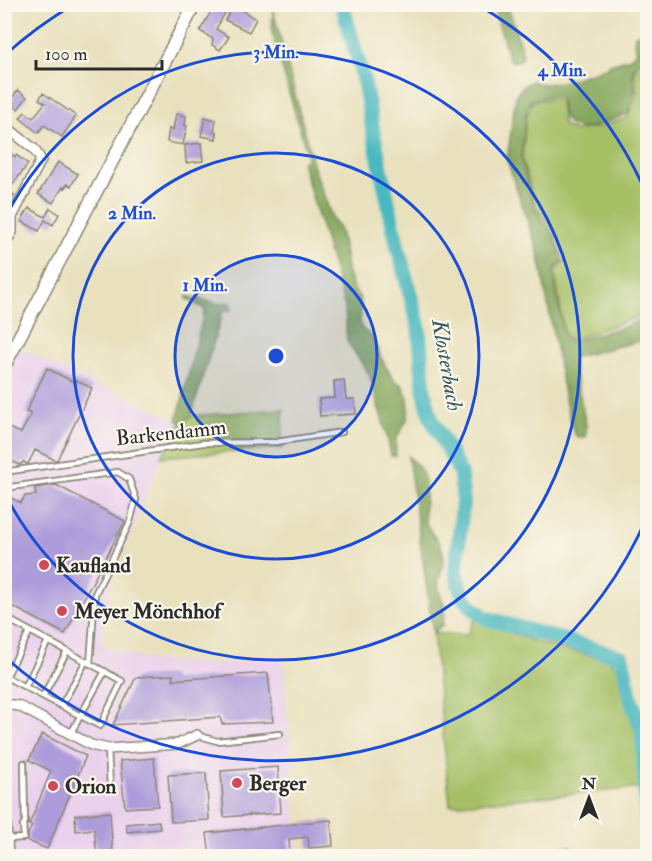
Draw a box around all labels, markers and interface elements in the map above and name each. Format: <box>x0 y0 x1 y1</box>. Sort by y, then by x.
scale bar <box>36 33 162 71</box>
text: 3 Min. <box>253 41 299 64</box>
text: 100 m <box>45 43 88 66</box>
text: 4 Min. <box>537 59 587 82</box>
text: 2 Min. <box>108 202 156 225</box>
text: 1 Min. <box>182 274 228 297</box>
water label: Klosterbach <box>425 316 469 413</box>
centre of rings <box>266 346 286 366</box>
street label: Barkendamm <box>114 414 228 452</box>
place label: Kaufland <box>56 552 131 579</box>
marker: Kaufland <box>37 558 51 572</box>
place label: Meyer Mönchhof <box>73 598 224 625</box>
marker: Meyer Mönchhof <box>55 604 69 618</box>
north arrow <box>559 768 619 828</box>
place label: Berger <box>249 770 307 797</box>
place label: Orion <box>65 773 117 800</box>
text: N <box>581 774 597 794</box>
marker: Berger <box>230 776 244 790</box>
marker: Orion <box>46 779 60 793</box>

